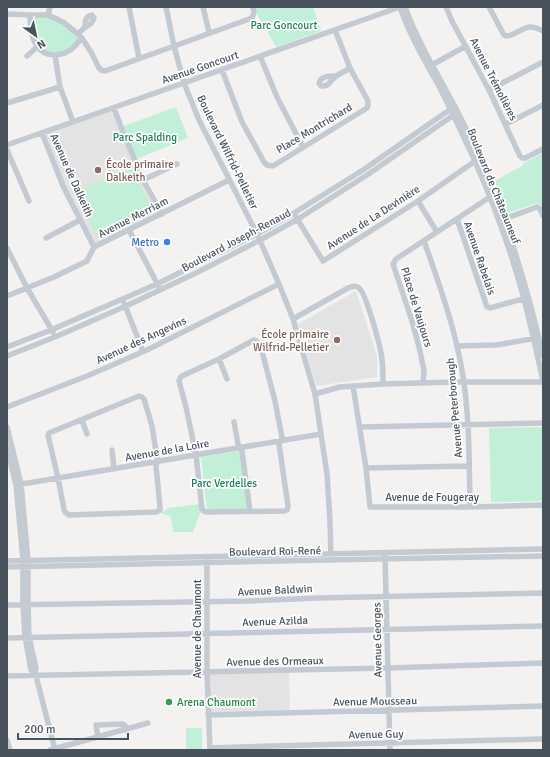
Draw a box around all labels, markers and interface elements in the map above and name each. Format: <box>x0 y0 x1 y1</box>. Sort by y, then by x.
north arrow <box>16 16 56 56</box>
park label: Parc Goncourt <box>251 19 318 32</box>
text: N <box>34 36 48 52</box>
street label: Avenue Trémolières <box>467 36 520 123</box>
street label: Avenue Goncourt <box>160 48 241 87</box>
street label: Boulevard Wilfrid-Pelletier <box>194 93 261 212</box>
street label: Place Montrichard <box>274 101 355 156</box>
street label: Boulevard de Châteauneuf <box>464 126 523 247</box>
street label: Avenue de Dalkeith <box>47 131 96 219</box>
park label: Parc Spalding <box>113 131 177 144</box>
place label: École primaire Dalkeith <box>106 157 174 184</box>
marker: École primaire Dalkeith <box>93 165 103 175</box>
street label: Avenue de La Devinière <box>324 182 422 252</box>
street label: Avenue Merriam <box>96 194 171 241</box>
street label: Boulevard Joseph-Renaud <box>179 206 293 275</box>
street label: Avenue Rabelais <box>461 220 498 297</box>
place label: Metro <box>131 236 159 249</box>
marker: Metro <box>162 237 172 247</box>
street label: Place de Vaujours <box>398 266 435 349</box>
street label: Avenue des Angevins <box>94 314 189 367</box>
place label: École primaire Wilfrid-Pelletier <box>253 327 329 354</box>
marker: École primaire Wilfrid-Pelletier <box>332 335 342 345</box>
street label: Avenue Peterborough <box>444 357 465 459</box>
street label: Avenue de la Loire <box>124 437 210 464</box>
park label: Parc Verdelles <box>191 477 257 490</box>
street label: Avenue de Fougeray <box>385 491 480 504</box>
street label: Boulevard Roi-René <box>229 544 321 559</box>
street label: Avenue de Chaumont <box>191 579 204 679</box>
street label: Avenue Baldwin <box>237 582 313 599</box>
street label: Avenue Georges <box>370 602 385 678</box>
street label: Avenue Azilda <box>242 614 309 629</box>
street label: Avenue des Ormeaux <box>226 654 324 669</box>
street label: Avenue Mousseau <box>333 694 417 709</box>
place label: Arena Chaumont <box>177 696 256 709</box>
marker: Arena Chaumont <box>164 697 174 707</box>
scale bar <box>18 715 128 741</box>
text: 200 m <box>24 722 56 737</box>
street label: Avenue Guy <box>348 728 405 741</box>

